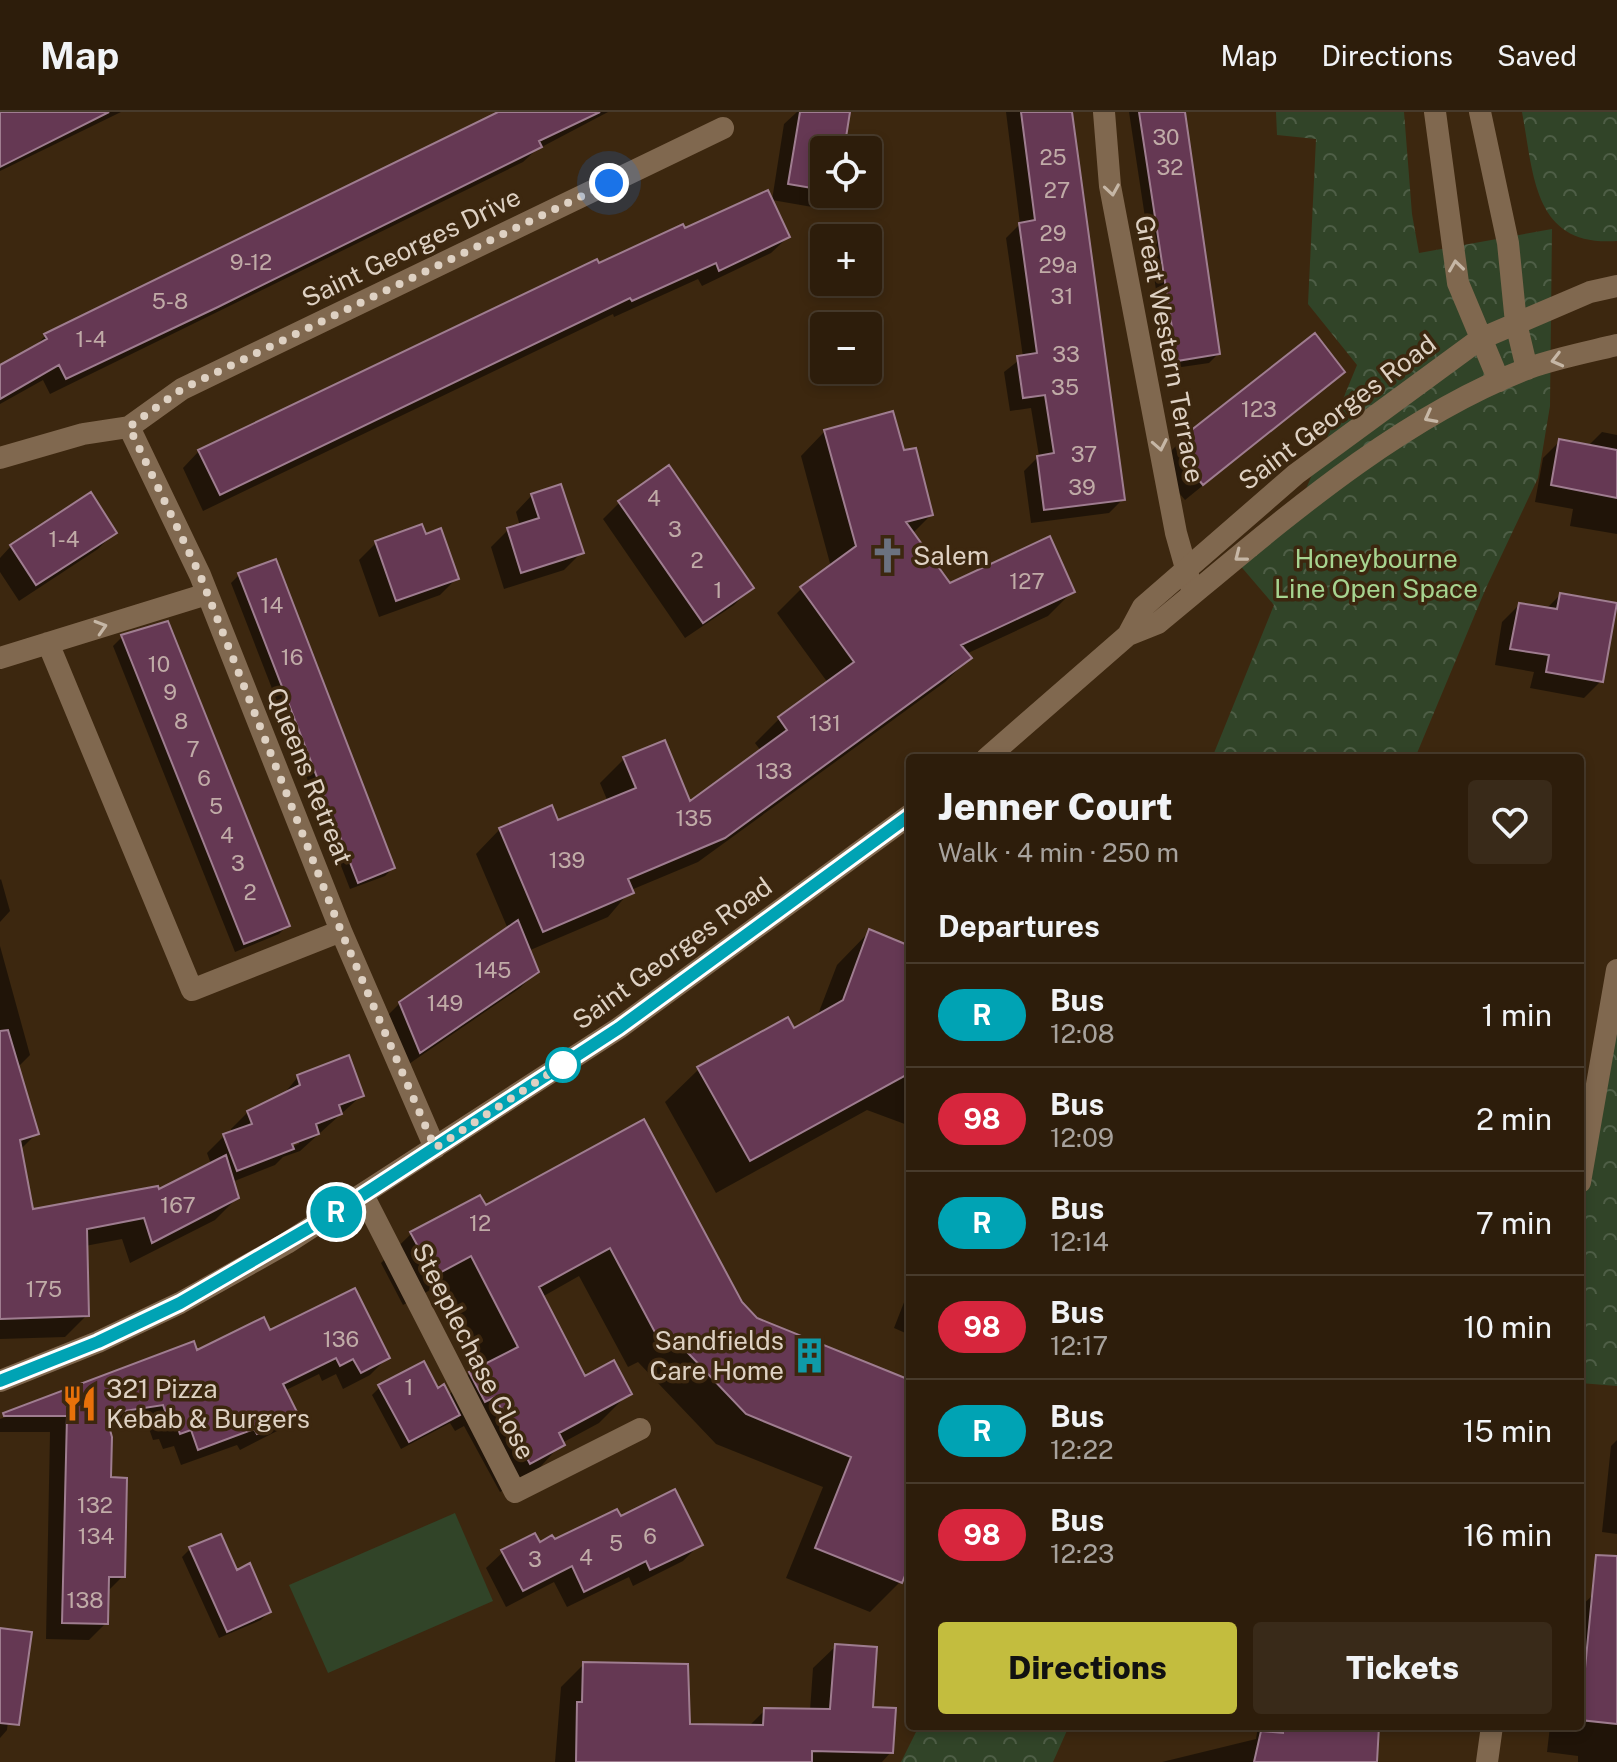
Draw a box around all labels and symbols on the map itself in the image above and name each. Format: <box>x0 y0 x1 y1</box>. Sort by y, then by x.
house number: 30 <box>1152 124 1180 150</box>
house number: 25 <box>1039 144 1067 170</box>
house number: 32 <box>1157 154 1183 180</box>
your location <box>589 163 629 203</box>
house number: 27 <box>1044 177 1070 203</box>
street label: Saint Georges Drive <box>297 181 525 313</box>
one-way arrow <box>1103 183 1120 196</box>
street label: Great Western Terrace <box>1129 213 1211 485</box>
house number: 29 <box>1040 220 1066 246</box>
house number: 9-12 <box>230 249 272 275</box>
house number: 29a <box>1038 252 1078 278</box>
one-way arrow <box>1448 259 1465 273</box>
house number: 31 <box>1051 283 1073 309</box>
house number: 5-8 <box>152 288 188 314</box>
house number: 1-4 <box>75 326 107 352</box>
street label: Saint Georges Road <box>1232 328 1442 496</box>
house number: 33 <box>1052 341 1080 367</box>
one-way arrow <box>1551 350 1564 367</box>
house number: 35 <box>1051 374 1079 400</box>
house number: 123 <box>1241 396 1277 422</box>
one-way arrow <box>1424 407 1439 423</box>
one-way arrow <box>1150 438 1167 452</box>
house number: 37 <box>1071 441 1097 467</box>
house number: 39 <box>1068 474 1096 500</box>
house number: 4 <box>647 485 661 511</box>
house number: 3 <box>668 516 682 542</box>
house number: 1-4 <box>48 526 80 552</box>
church icon: Salem <box>868 536 906 574</box>
place label: Salem <box>913 540 989 571</box>
park label: Honeybourne Line Open Space <box>1274 543 1478 604</box>
house number: 2 <box>690 547 704 573</box>
one-way arrow <box>1234 547 1249 561</box>
house number: 127 <box>1009 568 1045 594</box>
house number: 1 <box>714 577 722 603</box>
house number: 14 <box>261 592 284 618</box>
one-way arrow <box>94 620 108 636</box>
house number: 16 <box>281 644 303 670</box>
house number: 10 <box>148 651 170 677</box>
house number: 9 <box>163 679 177 705</box>
street label: Queens Retreat <box>260 683 360 869</box>
house number: 8 <box>174 708 188 734</box>
house number: 131 <box>809 710 841 736</box>
house number: 7 <box>186 736 200 762</box>
house number: 133 <box>756 758 792 784</box>
house number: 6 <box>197 765 211 791</box>
house number: 5 <box>209 793 223 819</box>
house number: 135 <box>676 805 712 831</box>
house number: 4 <box>220 822 234 848</box>
house number: 139 <box>549 847 585 873</box>
house number: 3 <box>231 850 245 876</box>
street label: Saint Georges Road <box>566 870 778 1036</box>
house number: 2 <box>243 879 257 905</box>
house number: 145 <box>475 957 511 983</box>
house number: 149 <box>427 990 463 1016</box>
unlabelled marker <box>546 1048 580 1082</box>
line badge: R <box>310 1186 362 1238</box>
house number: 167 <box>160 1192 196 1218</box>
house number: 12 <box>469 1210 491 1236</box>
street label: Steeplechase Close <box>406 1238 542 1464</box>
house number: 175 <box>26 1276 62 1302</box>
place label: Sandfields Care Home <box>649 1325 784 1386</box>
house number: 136 <box>323 1326 359 1352</box>
building icon: Sandfields Care Home <box>791 1336 829 1374</box>
place label: 321 Pizza Kebab & Burgers <box>106 1373 310 1434</box>
house number: 1 <box>405 1374 413 1400</box>
restaurant icon: 321 Pizza Kebab & Burgers <box>61 1384 99 1422</box>
house number: 132 <box>77 1492 113 1518</box>
house number: 134 <box>78 1523 114 1549</box>
house number: 6 <box>643 1523 657 1549</box>
house number: 5 <box>609 1530 623 1556</box>
house number: 4 <box>579 1544 593 1570</box>
house number: 3 <box>528 1546 542 1572</box>
house number: 138 <box>67 1587 103 1613</box>

